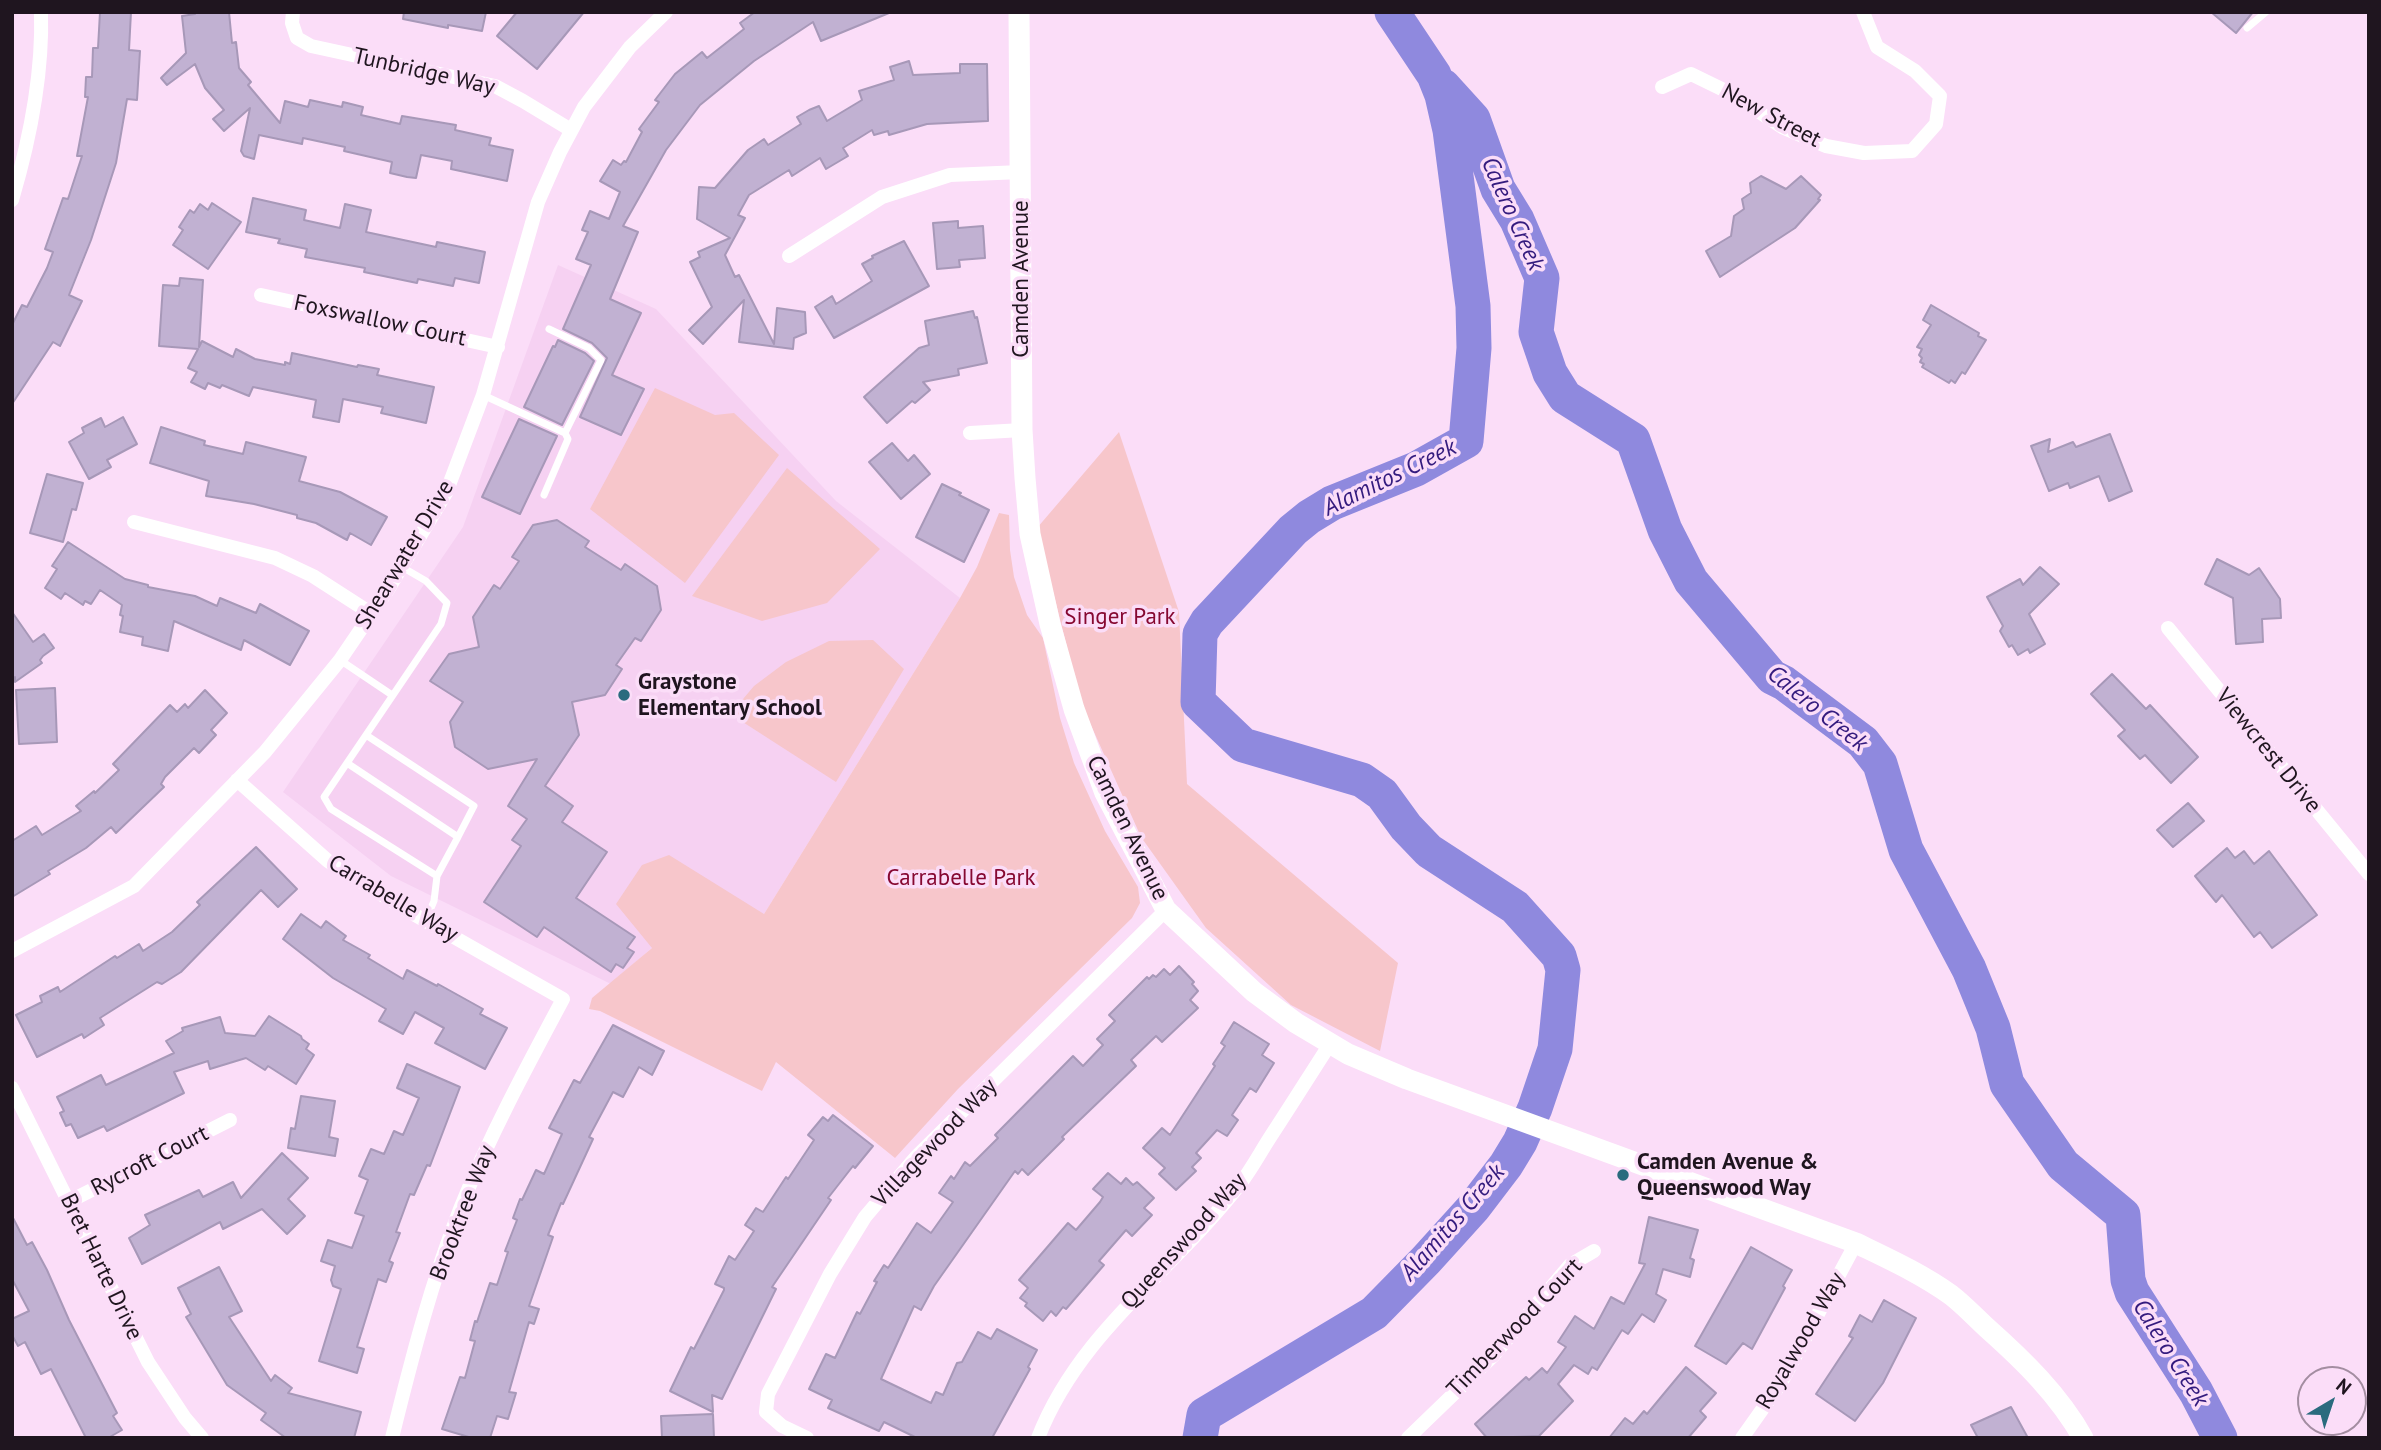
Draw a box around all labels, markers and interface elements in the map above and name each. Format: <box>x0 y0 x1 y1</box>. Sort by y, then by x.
street label: Tunbridge Way <box>350 42 498 102</box>
street label: New Street <box>1717 78 1825 154</box>
water label: Calero Creek <box>1474 153 1550 275</box>
street label: Camden Avenue <box>1007 200 1035 358</box>
street label: Foxswallow Court <box>291 289 469 353</box>
water label: Alamitos Creek <box>1319 433 1461 523</box>
street label: Shearwater Drive <box>350 476 460 634</box>
park label: Singer Park <box>1064 603 1176 631</box>
water label: Calero Creek <box>1761 660 1873 758</box>
place label: Graystone Elementary School <box>638 668 822 722</box>
street label: Viewcrest Drive <box>2209 683 2327 819</box>
marker: Graystone Elementary School <box>616 687 632 703</box>
street label: Camden Avenue <box>1080 751 1174 905</box>
street label: Carrabelle Way <box>323 849 463 949</box>
park label: Carrabelle Park <box>887 864 1035 892</box>
street label: Villagewood Way <box>867 1073 1003 1213</box>
street label: Rycroft Court <box>87 1120 213 1202</box>
street label: Brooktree Way <box>425 1142 501 1284</box>
place label: Camden Avenue & Queenswood Way <box>1637 1148 1818 1202</box>
water label: Alamitos Creek <box>1395 1159 1511 1287</box>
street label: Queenswood Way <box>1116 1167 1252 1315</box>
marker: Camden Avenue & Queenswood Way <box>1615 1167 1631 1183</box>
street label: Bret Harte Drive <box>54 1189 148 1345</box>
street label: Timberwood Court <box>1442 1253 1588 1403</box>
street label: Royalwood Way <box>1751 1268 1851 1414</box>
water label: Calero Creek <box>2126 1294 2214 1412</box>
north arrow <box>2297 1366 2367 1436</box>
text: N <box>2332 1373 2356 1399</box>

